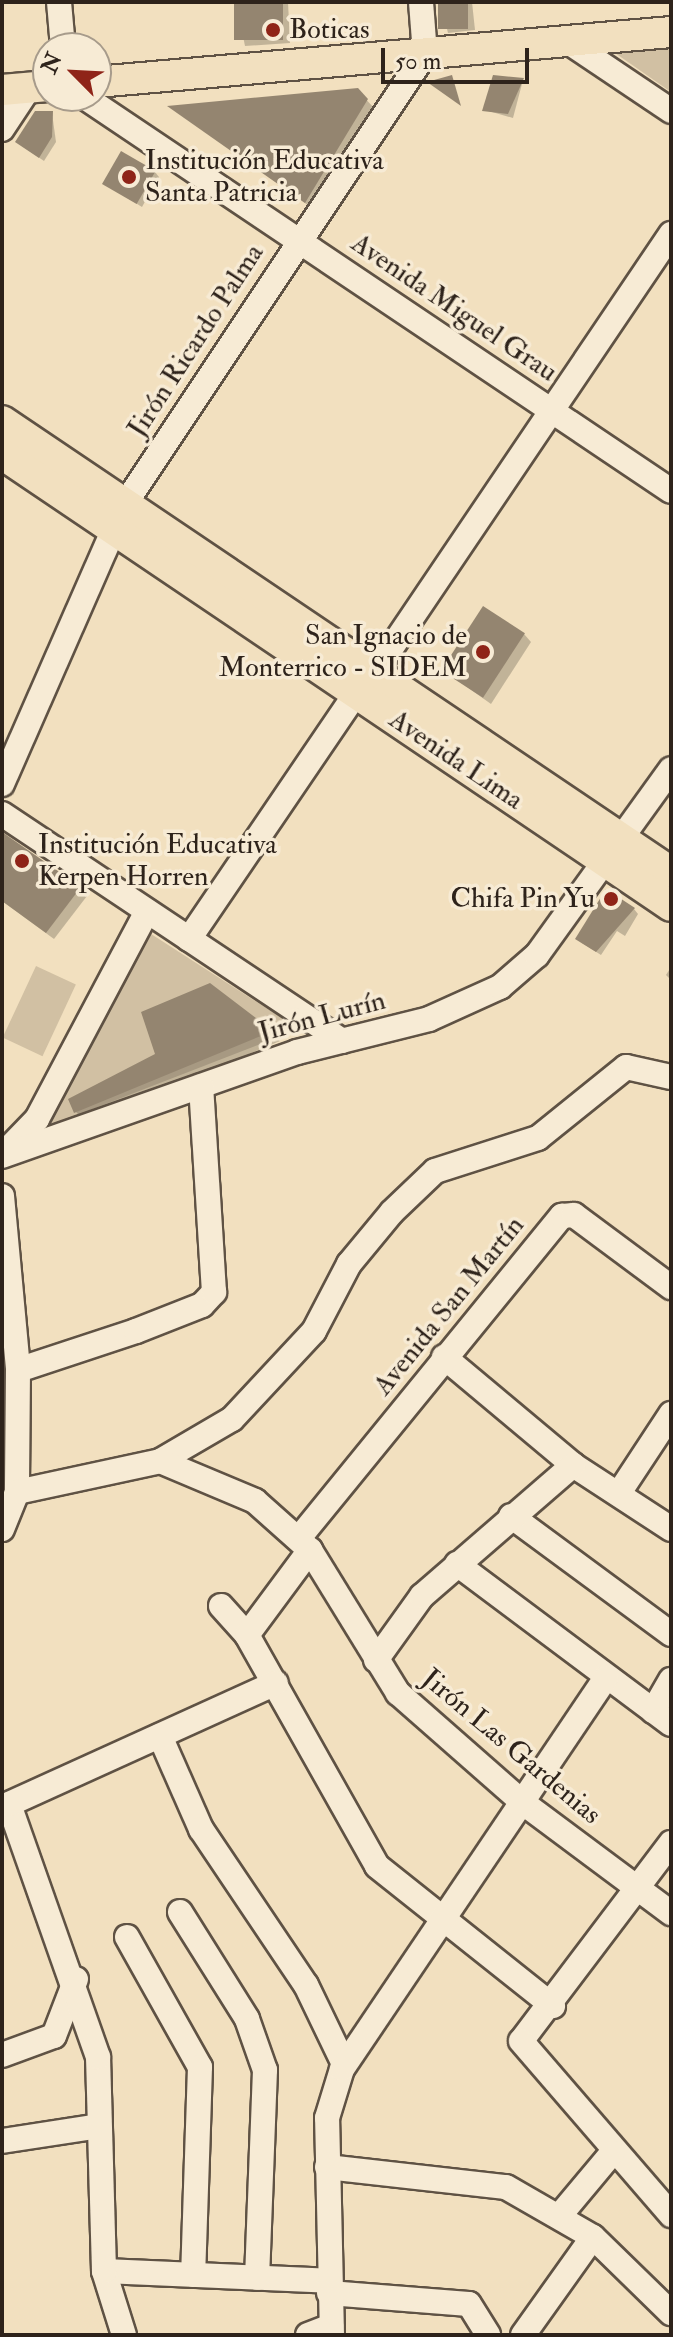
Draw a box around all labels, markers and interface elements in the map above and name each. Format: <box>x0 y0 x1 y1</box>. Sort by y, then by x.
place label: Boticas <box>289 13 370 47</box>
marker: Boticas <box>264 21 282 39</box>
north arrow <box>32 32 112 112</box>
scale bar <box>385 32 533 82</box>
text: 50 m <box>395 46 441 77</box>
text: N <box>35 48 69 78</box>
place label: Institución Educativa Santa Patricia <box>145 144 384 210</box>
marker: Institución Educativa Santa Patricia <box>120 168 138 186</box>
street label: Avenida Miguel Grau <box>345 227 563 389</box>
street label: Jirón Ricardo Palma <box>121 238 271 444</box>
place label: San Ignacio de Monterrico - SIDEM <box>219 619 467 685</box>
marker: San Ignacio de Monterrico - SIDEM <box>474 643 492 661</box>
street label: Avenida Lima <box>383 703 529 817</box>
place label: Institución Educativa Kerpen Horren <box>38 828 277 894</box>
marker: Institución Educativa Kerpen Horren <box>13 852 31 870</box>
place label: Chifa Pin Yu <box>450 882 595 916</box>
marker: Chifa Pin Yu <box>602 890 620 908</box>
street label: Jirón Lurín <box>255 984 389 1050</box>
street label: Avenida San Martín <box>366 1210 532 1402</box>
street label: Jirón Las Gardenias <box>414 1662 608 1832</box>

